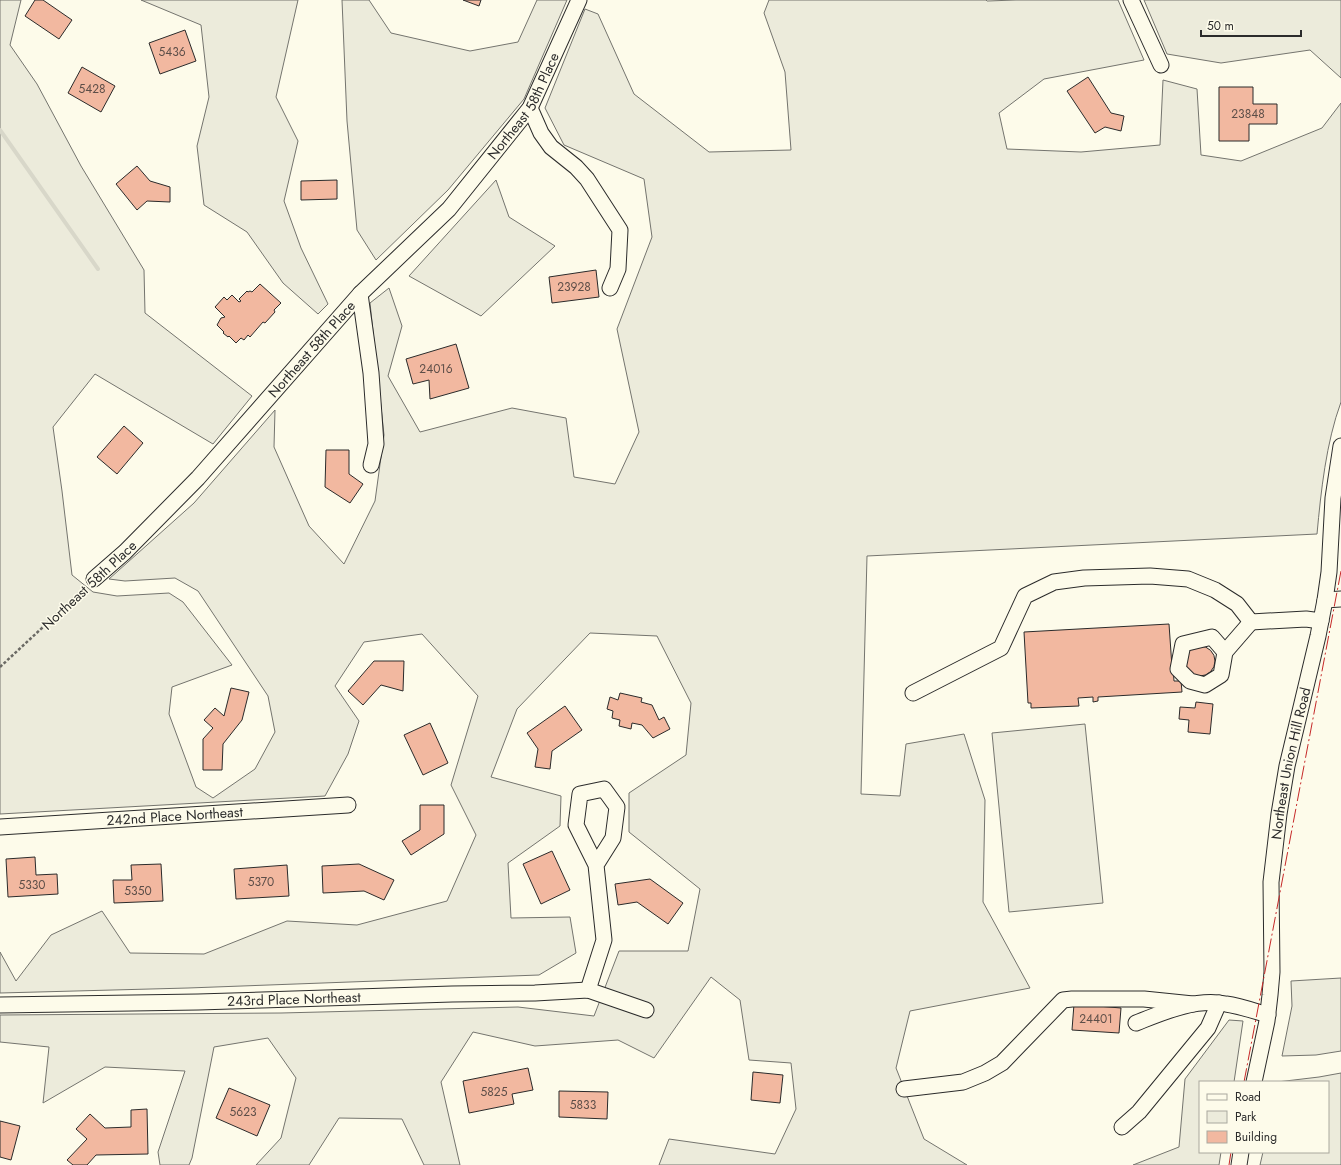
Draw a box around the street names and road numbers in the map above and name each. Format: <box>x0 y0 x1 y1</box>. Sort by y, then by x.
street label: Northeast 58th Place <box>483 49 564 164</box>
street label: Northeast 58th Place <box>263 296 360 402</box>
street label: Northeast 58th Place <box>37 536 141 634</box>
street label: Northeast Union Hill Road <box>1266 685 1315 840</box>
street label: 242nd Place Northeast <box>106 802 244 830</box>
street label: 243rd Place Northeast <box>227 987 362 1011</box>

